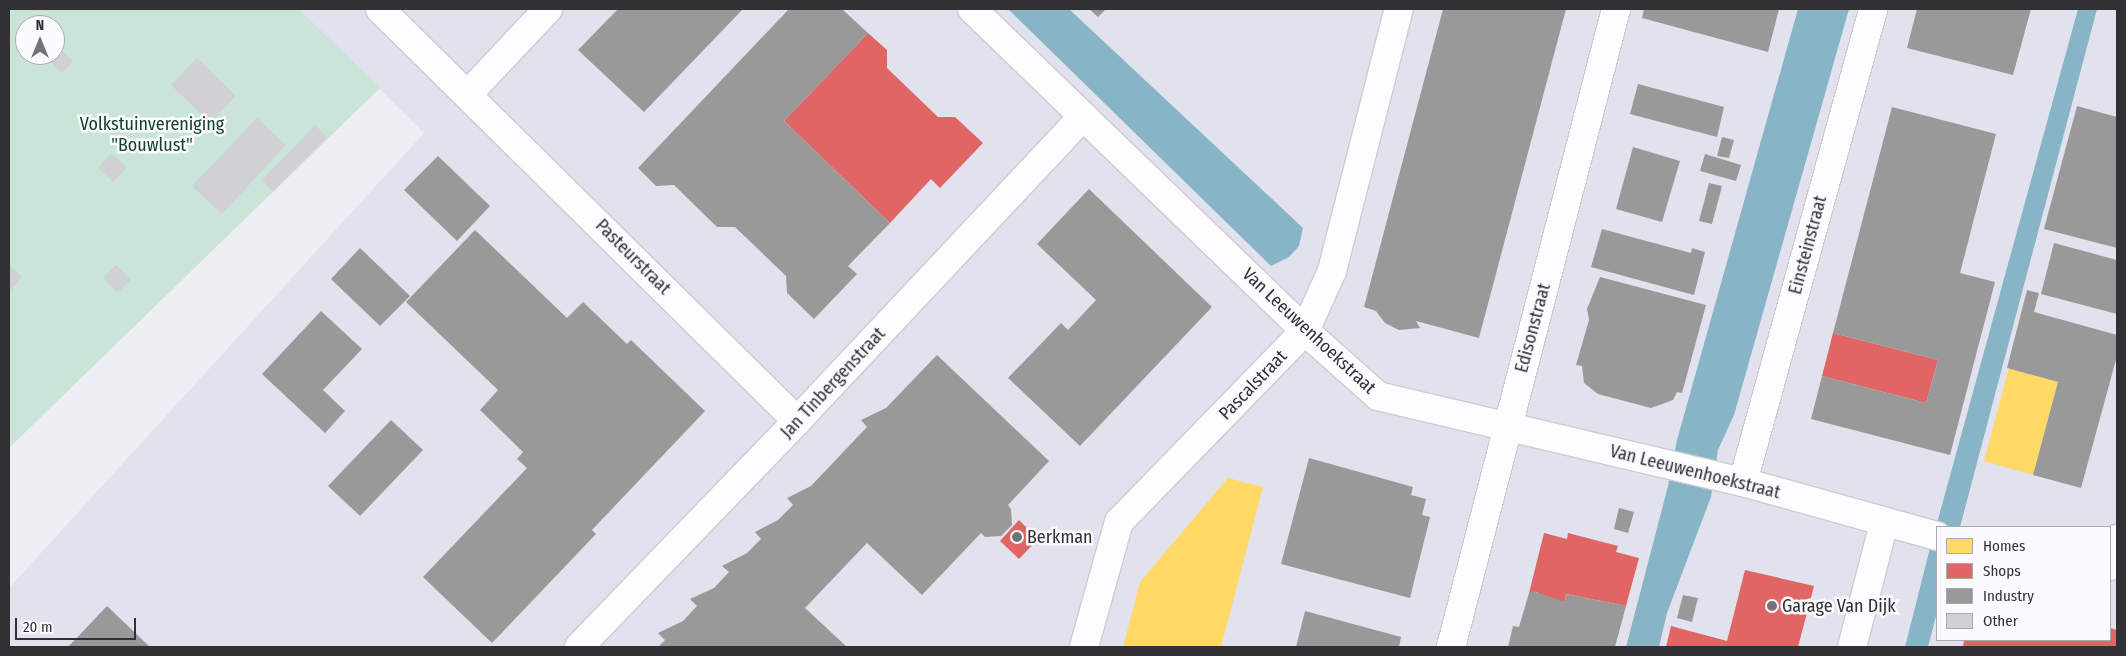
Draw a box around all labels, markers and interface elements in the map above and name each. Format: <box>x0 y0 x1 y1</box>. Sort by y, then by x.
north arrow <box>15 15 65 65</box>
text: N <box>36 17 44 34</box>
park label: Volkstuinvereniging "Bouwlust" <box>80 114 224 156</box>
street label: Einsteinstraat <box>1784 193 1832 297</box>
street label: Pasteurstraat <box>591 215 675 299</box>
street label: Van Leeuwenhoekstraat <box>1238 263 1380 399</box>
street label: Edisonstraat <box>1511 281 1555 375</box>
street label: Jan Tinbergenstraat <box>776 323 890 443</box>
street label: Pascalstraat <box>1214 346 1292 424</box>
street label: Van Leeuwenhoekstraat <box>1608 440 1782 504</box>
place label: Berkman <box>1027 526 1093 548</box>
legend <box>1936 526 2111 641</box>
marker: Berkman <box>1011 531 1023 543</box>
text: Homes <box>1983 537 2025 555</box>
text: Shops <box>1983 562 2021 580</box>
text: Industry <box>1983 587 2034 605</box>
place label: Garage Van Dijk <box>1782 595 1896 617</box>
marker: Garage Van Dijk <box>1766 600 1778 612</box>
scale bar <box>18 608 139 640</box>
text: Other <box>1983 612 2018 630</box>
text: 20 m <box>23 618 53 636</box>

